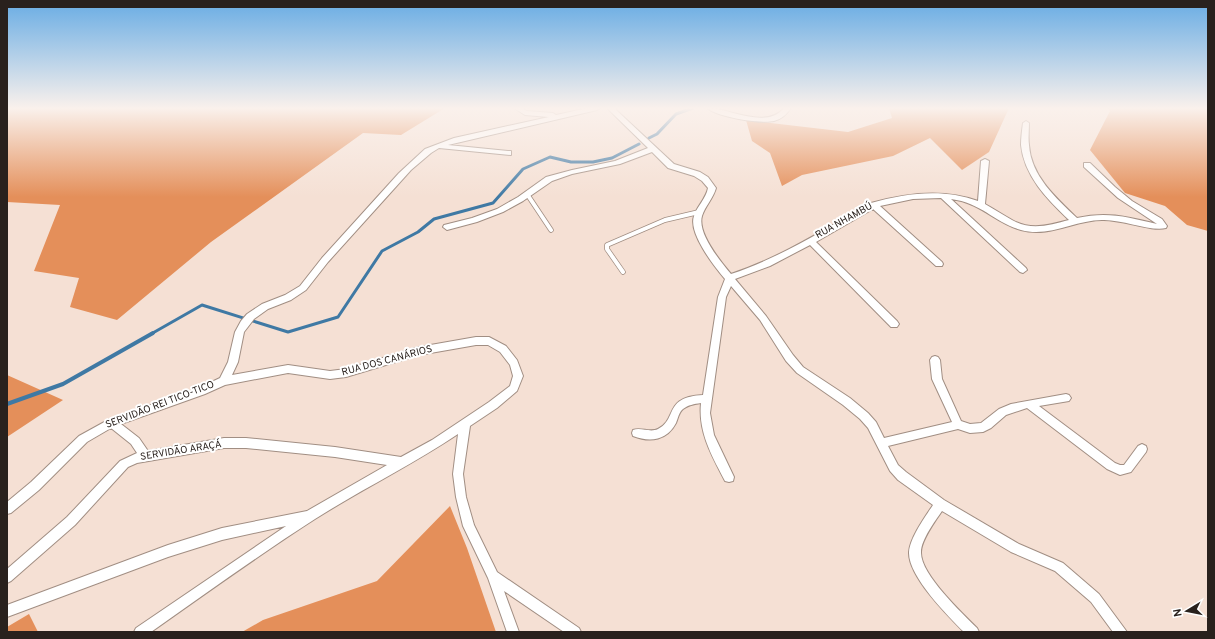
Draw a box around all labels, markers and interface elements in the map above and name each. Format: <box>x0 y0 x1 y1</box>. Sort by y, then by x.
street label: RUA NHAMBÚ <box>813 200 875 242</box>
street label: RUA DOS CANÁRIOS <box>340 343 434 379</box>
street label: SERVIDÃO REI TICO-TICO <box>104 378 216 432</box>
street label: SERVIDÃO ARAÇÁ <box>139 438 223 464</box>
north arrow <box>1167 591 1207 631</box>
text: N <box>1171 607 1186 618</box>

